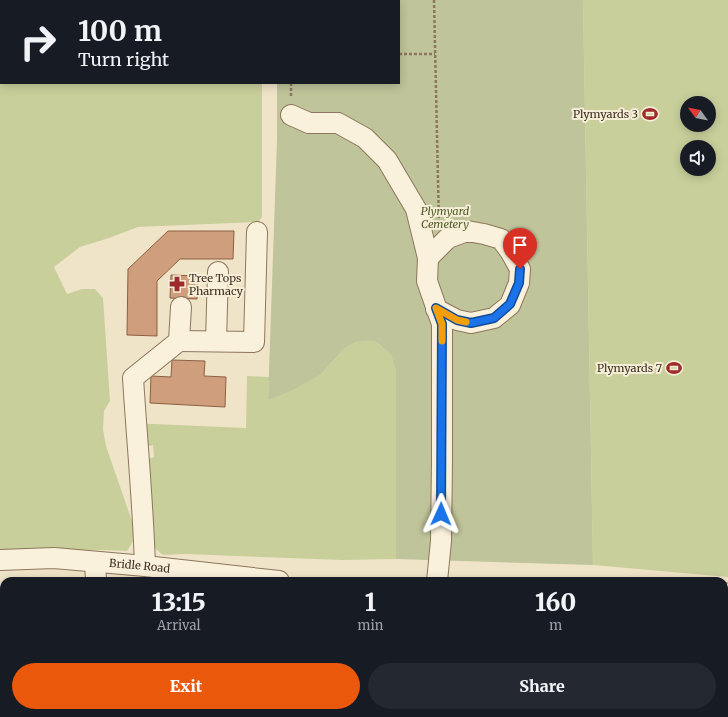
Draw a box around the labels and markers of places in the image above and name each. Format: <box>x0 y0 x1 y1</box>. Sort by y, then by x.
sports icon: Plymyards 3 <box>641 105 659 123</box>
place label: Plymyards 3 <box>573 107 638 121</box>
pin <box>503 228 537 269</box>
place label: Tree Tops Pharmacy <box>189 271 243 298</box>
pharmacy icon: Tree Tops Pharmacy <box>168 275 186 293</box>
sports icon: Plymyards 7 <box>665 359 683 377</box>
place label: Plymyards 7 <box>597 361 662 375</box>

